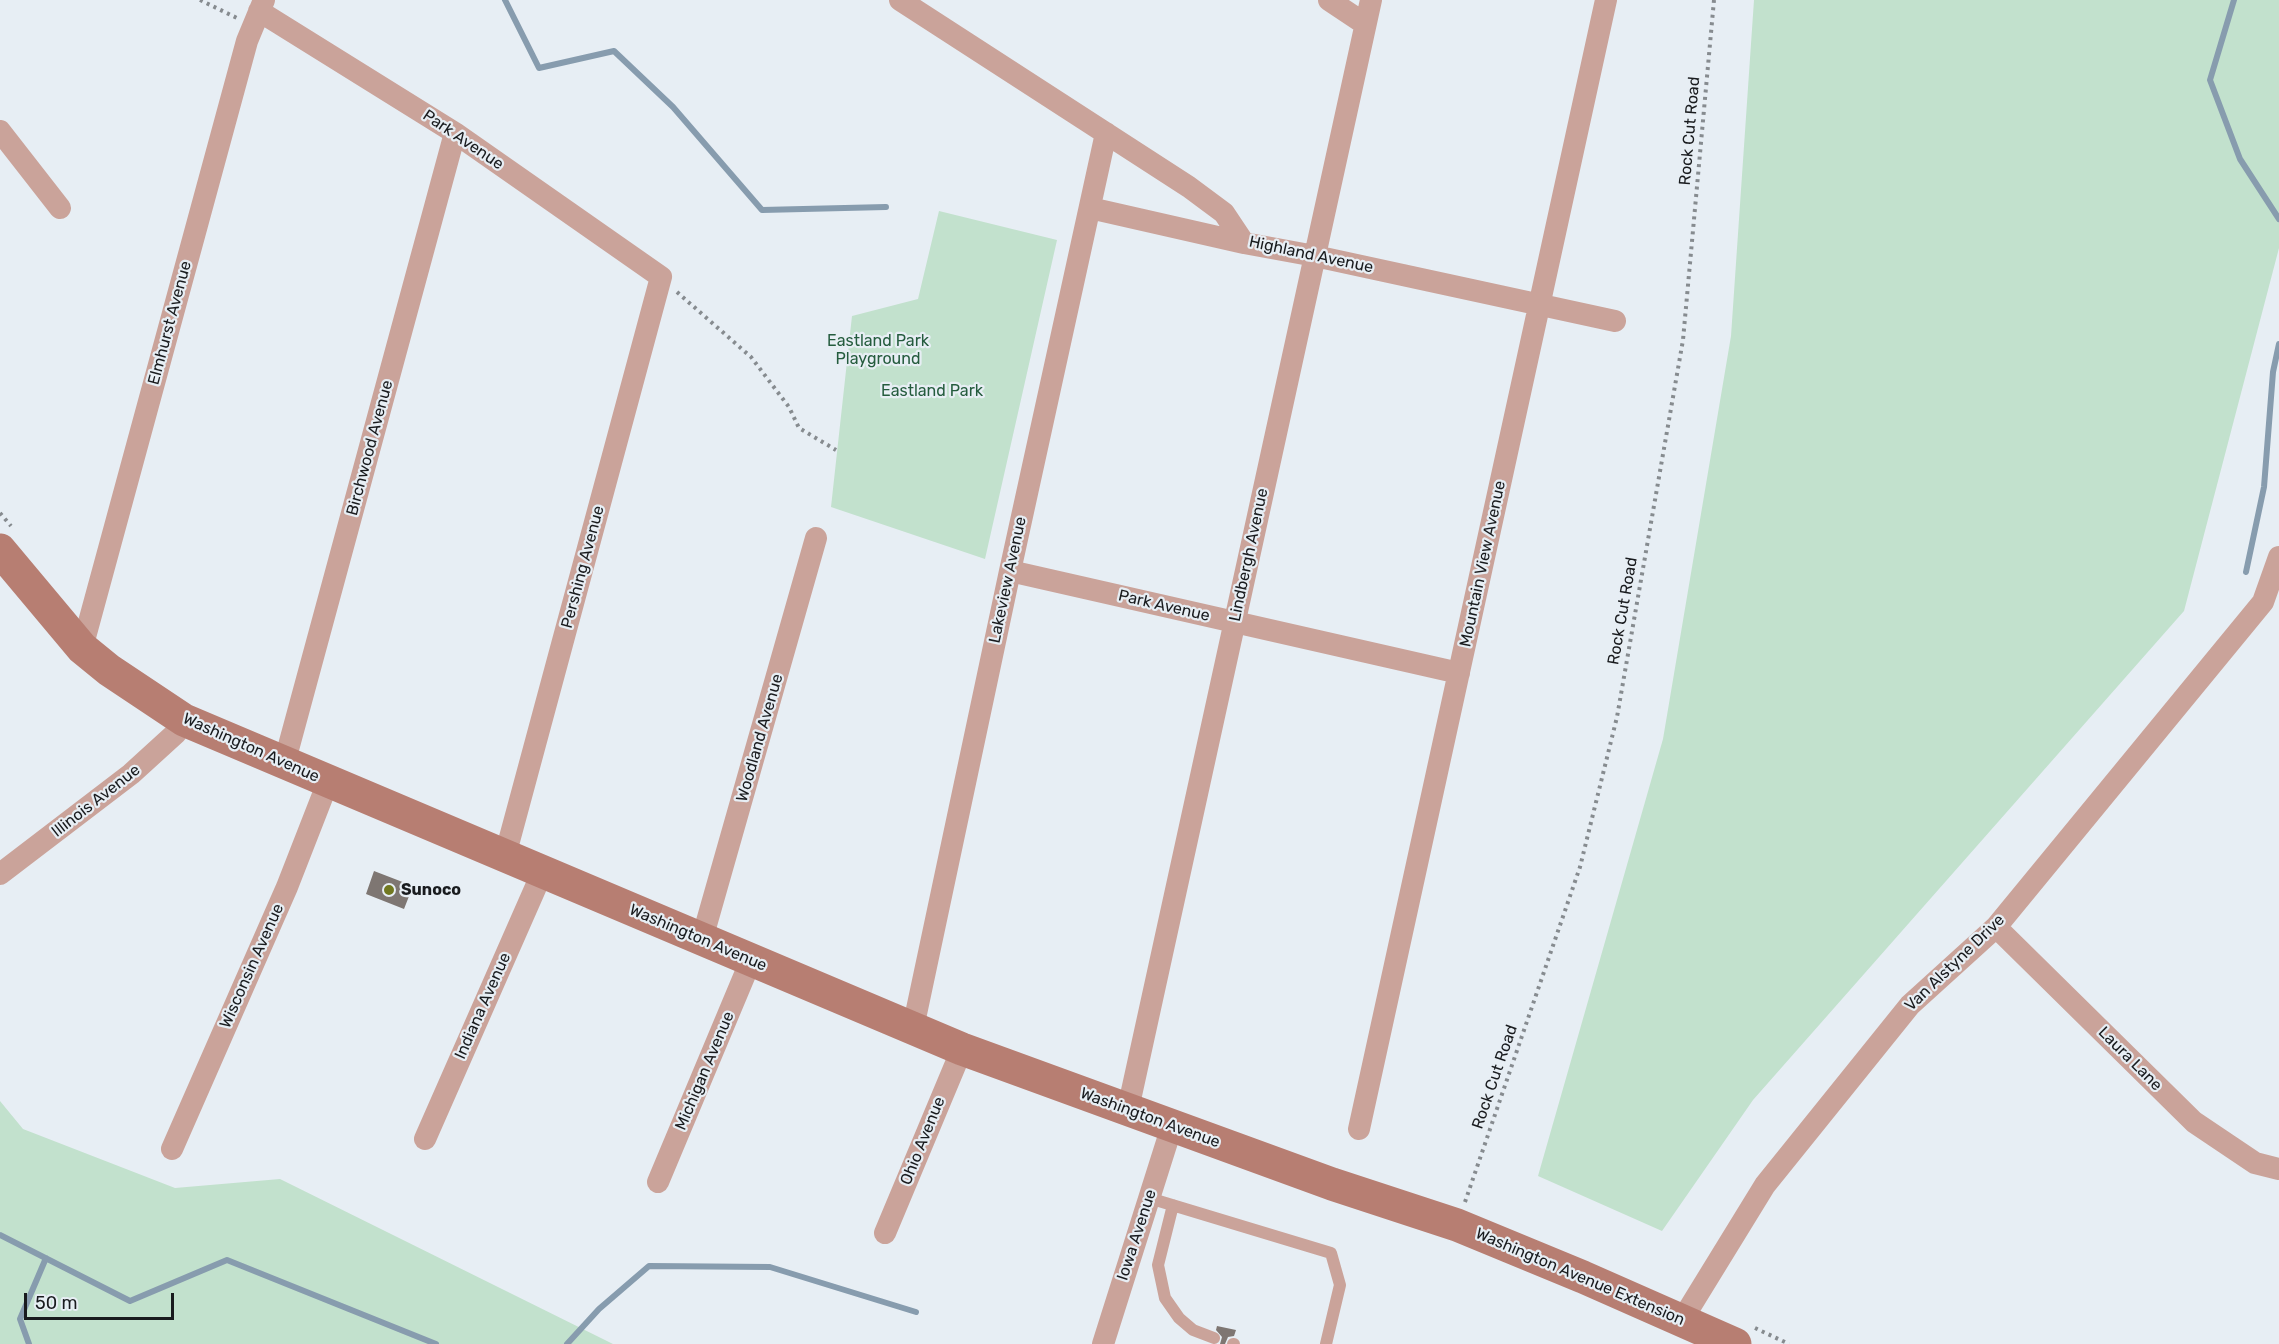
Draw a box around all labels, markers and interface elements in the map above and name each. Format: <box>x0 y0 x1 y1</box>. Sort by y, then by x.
street label: Rock Cut Road <box>1676 76 1704 186</box>
street label: Park Avenue <box>419 106 507 174</box>
street label: Highland Avenue <box>1247 232 1375 278</box>
street label: Elmhurst Avenue <box>144 259 196 387</box>
park label: Eastland Park Playground <box>827 331 929 369</box>
street label: Birchwood Avenue <box>343 378 397 518</box>
park label: Eastland Park <box>881 381 983 401</box>
street label: Mountain View Avenue <box>1456 479 1510 649</box>
street label: Lindbergh Avenue <box>1225 487 1273 623</box>
street label: Pershing Avenue <box>557 504 609 630</box>
street label: Lakeview Avenue <box>985 515 1031 645</box>
street label: Rock Cut Road <box>1604 556 1642 666</box>
street label: Park Avenue <box>1116 586 1212 626</box>
street label: Woodland Avenue <box>733 672 787 804</box>
street label: Washington Avenue <box>180 709 322 787</box>
street label: Illinois Avenue <box>48 761 144 841</box>
place label: Sunoco <box>401 880 461 900</box>
marker: Sunoco <box>382 883 396 897</box>
street label: Washington Avenue <box>626 900 770 976</box>
street label: Wisconsin Avenue <box>216 901 288 1031</box>
street label: Van Alstyne Drive <box>1901 911 2009 1015</box>
street label: Indiana Avenue <box>451 950 515 1062</box>
street label: Michigan Avenue <box>671 1009 739 1133</box>
street label: Rock Cut Road <box>1468 1022 1522 1132</box>
street label: Laura Lane <box>2094 1023 2166 1095</box>
street label: Washington Avenue <box>1077 1084 1223 1152</box>
street label: Ohio Avenue <box>897 1094 949 1188</box>
street label: Iowa Avenue <box>1113 1187 1161 1283</box>
street label: Washington Avenue Extension <box>1472 1224 1688 1330</box>
scale bar <box>27 1281 177 1319</box>
text: 50 m <box>35 1292 78 1314</box>

